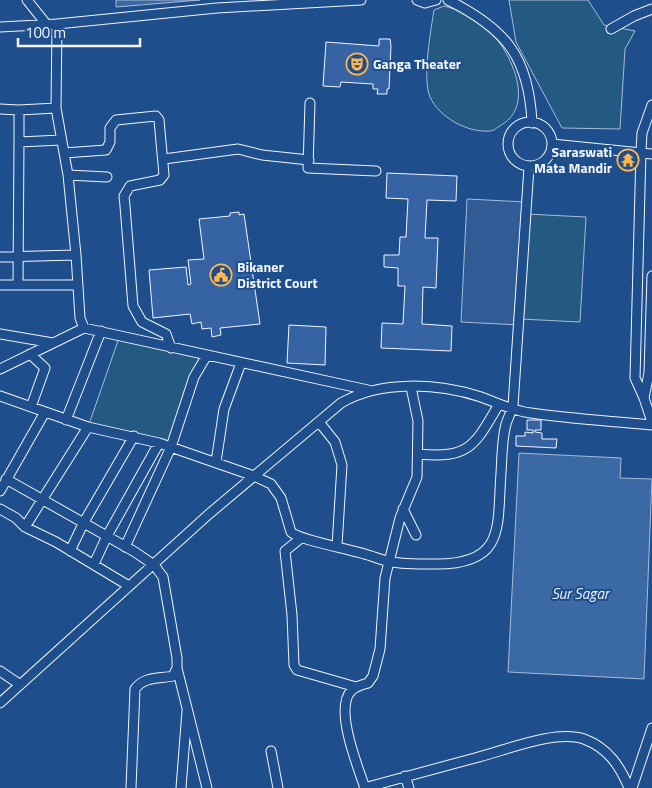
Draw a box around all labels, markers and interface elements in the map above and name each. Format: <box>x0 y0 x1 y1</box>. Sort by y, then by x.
scale bar <box>18 15 140 47</box>
text: 100 m <box>25 21 66 44</box>
theatre icon: Ganga Theater <box>345 52 369 76</box>
place label: Ganga Theater <box>373 53 461 74</box>
place label: Saraswati Mata Mandir <box>534 141 612 178</box>
temple icon: Saraswati Mata Mandir <box>616 148 640 172</box>
place label: Bikaner District Court <box>237 256 317 293</box>
public building icon: Bikaner District Court <box>209 263 233 287</box>
water label: Sur Sagar <box>551 582 611 605</box>

